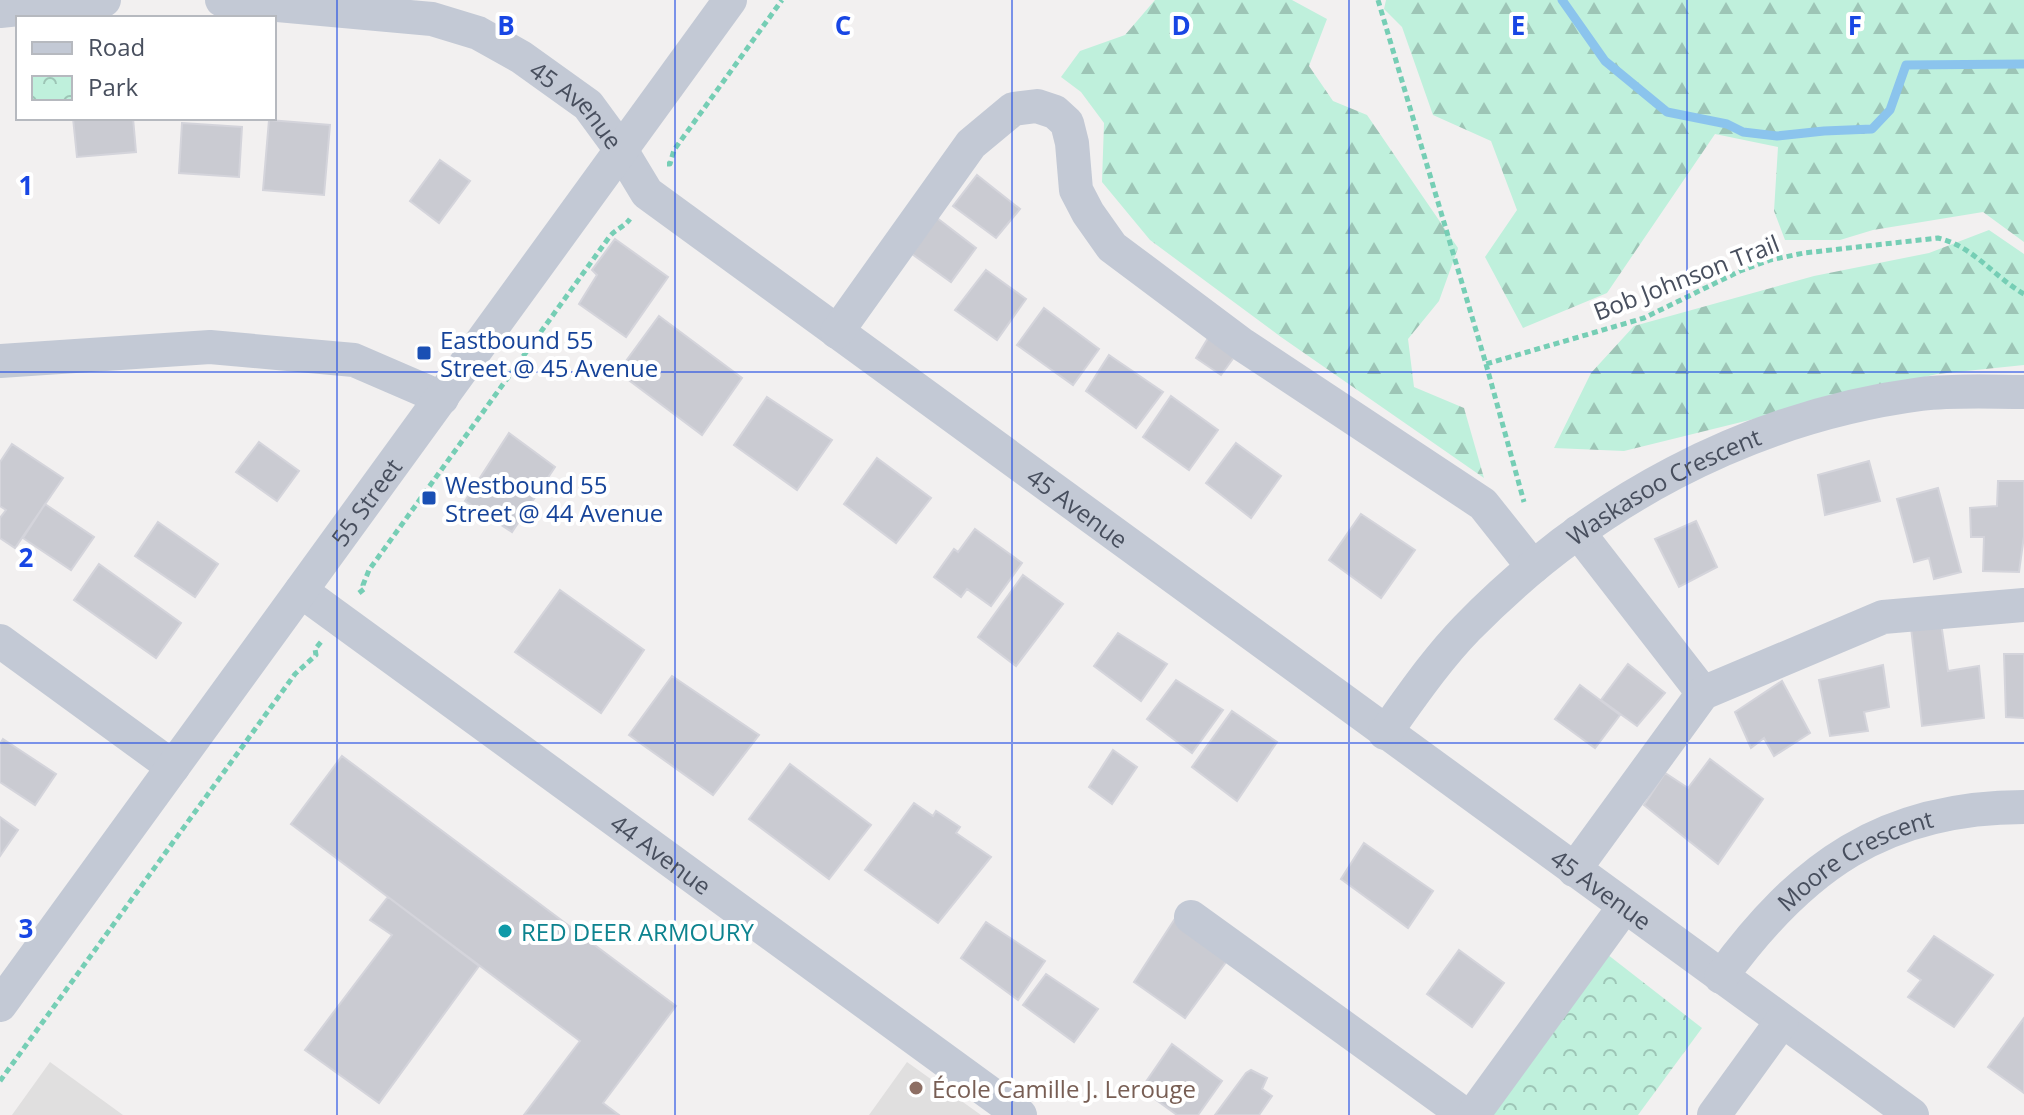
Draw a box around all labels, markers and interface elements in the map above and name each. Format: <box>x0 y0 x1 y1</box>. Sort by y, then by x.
text: B <box>497 7 515 43</box>
text: C <box>835 7 851 43</box>
text: D <box>1171 7 1191 43</box>
text: E <box>1511 7 1525 43</box>
text: F <box>1848 7 1862 43</box>
legend <box>16 16 276 120</box>
text: Road <box>88 30 145 63</box>
street label: 45 Avenue <box>524 52 631 155</box>
text: Park <box>88 70 139 103</box>
text: 1 <box>19 167 33 203</box>
street label: Bob Johnson Trail <box>1588 226 1784 328</box>
place label: Eastbound 55 Street @ 45 Avenue <box>440 323 658 384</box>
marker: Eastbound 55 Street @ 45 Avenue <box>415 344 433 362</box>
street label: Waskasoo Crescent <box>1560 419 1765 552</box>
street label: 55 Street <box>323 451 409 552</box>
street label: 45 Avenue <box>1021 459 1135 555</box>
place label: Westbound 55 Street @ 44 Avenue <box>445 468 663 529</box>
marker: Westbound 55 Street @ 44 Avenue <box>420 489 438 507</box>
text: 2 <box>19 539 34 575</box>
street label: Moore Crescent <box>1769 801 1937 918</box>
street label: 44 Avenue <box>604 806 719 902</box>
street label: 45 Avenue <box>1545 841 1659 937</box>
text: 3 <box>19 910 33 946</box>
place label: RED DEER ARMOURY <box>521 915 754 948</box>
marker: RED DEER ARMOURY <box>496 922 514 940</box>
place label: École Camille J. Lerouge <box>932 1072 1196 1105</box>
marker: École Camille J. Lerouge <box>907 1079 925 1097</box>

